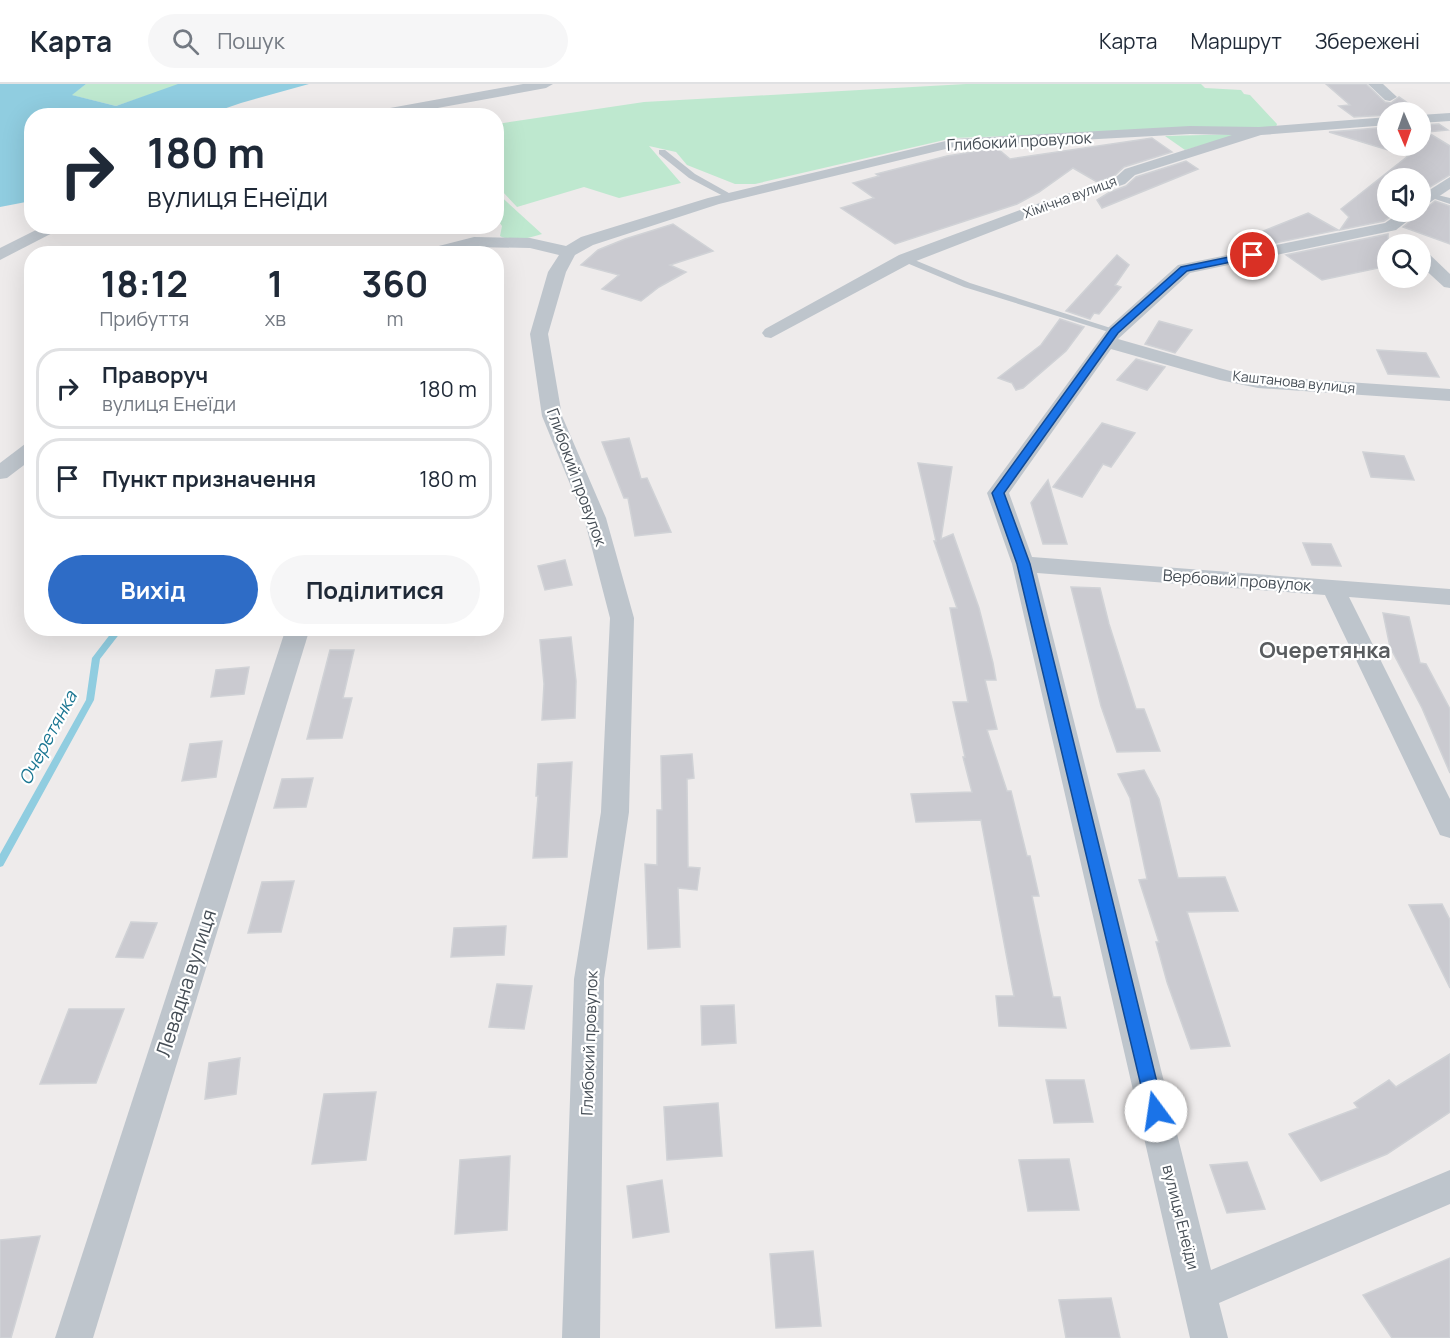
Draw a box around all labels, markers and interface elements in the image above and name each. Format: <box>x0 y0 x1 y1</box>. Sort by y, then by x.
search box <box>148 14 568 68</box>
text: Карта <box>30 22 112 60</box>
icon: search <box>169 25 202 58</box>
text: Пошук <box>217 26 285 56</box>
text: Карта <box>1099 27 1157 55</box>
text: Маршрут <box>1190 27 1282 55</box>
text: Збережені <box>1315 27 1420 55</box>
north arrow <box>1377 102 1431 156</box>
map controls <box>1377 102 1431 288</box>
text: 180 m <box>147 123 265 181</box>
street label: Глибокий провулок <box>946 126 1093 156</box>
icon: right <box>48 132 126 210</box>
button: sound <box>1377 168 1431 222</box>
street label: Хімічна вулиця <box>1020 171 1119 222</box>
text: вулиця Енеїди <box>147 178 328 215</box>
pin <box>1227 229 1278 280</box>
button: search <box>1377 234 1431 288</box>
icon: arrive <box>1236 238 1269 271</box>
text: 18:12 <box>101 259 188 308</box>
text: 1 <box>267 259 283 308</box>
text: 360 <box>361 259 428 308</box>
text: Прибуття <box>99 305 189 332</box>
text: хв <box>265 305 286 332</box>
text: m <box>387 305 403 332</box>
text: Праворуч <box>102 360 208 390</box>
street label: Каштанова вулиця <box>1232 366 1356 397</box>
icon: right <box>51 372 84 405</box>
text: 180 m <box>419 374 477 404</box>
text: вулиця Енеїди <box>102 390 236 417</box>
street label: Глибокий провулок <box>542 405 612 550</box>
icon: arrive <box>51 462 84 495</box>
text: Пункт призначення <box>102 464 316 494</box>
text: 180 m <box>419 464 477 494</box>
button: Вихід <box>48 555 258 624</box>
button: Поділитися <box>270 555 480 624</box>
street label: Вербовий провулок <box>1162 564 1313 596</box>
district label: Очеретянка <box>1259 635 1391 665</box>
water label: Очеретянка <box>12 686 82 788</box>
street label: Левадна вулиця <box>149 906 222 1060</box>
street label: Глибокий провулок <box>575 969 603 1116</box>
position arrow <box>1124 1079 1188 1143</box>
street label: вулиця Енеїди <box>1157 1162 1205 1272</box>

